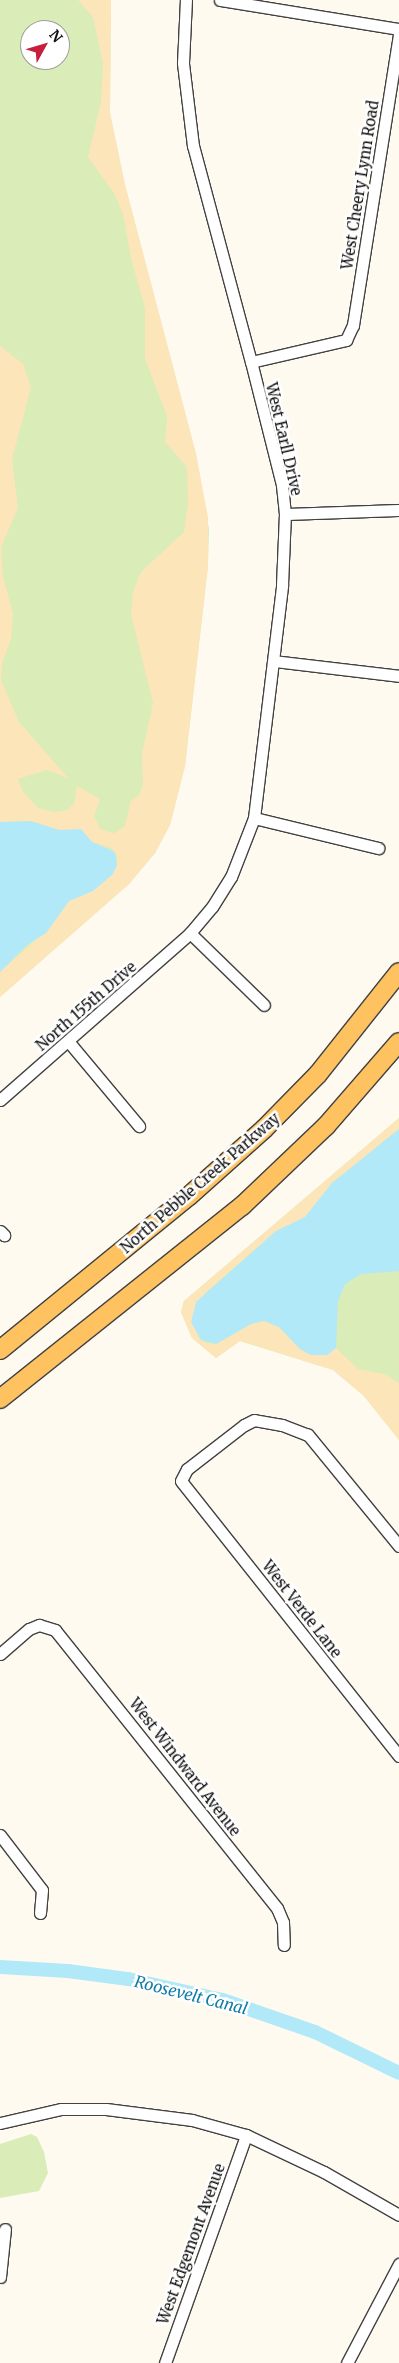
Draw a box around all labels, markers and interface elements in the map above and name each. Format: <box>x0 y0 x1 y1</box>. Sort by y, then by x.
north arrow <box>20 20 70 70</box>
text: N <box>45 26 66 46</box>
street label: West Cheery Lynn Road <box>338 99 382 271</box>
street label: West Earll Drive <box>262 381 306 497</box>
street label: North 155th Drive <box>32 958 140 1054</box>
street label: North Pebble Creek Parkway <box>117 1109 283 1257</box>
street label: West Verde Lane <box>258 1557 346 1661</box>
street label: West Windward Avenue <box>126 1695 244 1839</box>
water label: Roosevelt Canal <box>132 1972 250 2018</box>
street label: West Edgemont Avenue <box>154 2161 228 2327</box>

